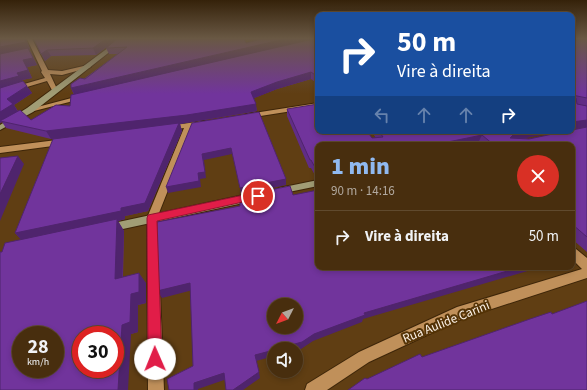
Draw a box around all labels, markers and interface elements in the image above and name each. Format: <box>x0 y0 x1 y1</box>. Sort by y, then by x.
text: 50 m <box>397 22 456 62</box>
icon: right <box>331 28 383 80</box>
text: Vire à direita <box>397 59 491 84</box>
icon: left <box>371 104 393 126</box>
icon: ahead <box>413 104 435 126</box>
icon: ahead <box>455 104 477 126</box>
icon: right <box>497 104 519 126</box>
text: 1 min <box>331 149 390 184</box>
button: close <box>517 155 559 197</box>
pin <box>241 179 275 213</box>
text: 90 m · 14:16 <box>331 182 395 200</box>
icon: arrive <box>247 185 269 207</box>
icon: right <box>331 226 353 248</box>
text: Vire à direita <box>365 226 449 247</box>
text: 50 m <box>529 226 559 247</box>
street label: Rua Aulide Carini <box>400 296 492 348</box>
north arrow <box>267 298 303 334</box>
map controls <box>267 298 303 378</box>
speed limit sign: 30 <box>72 326 124 378</box>
text: 28 <box>27 333 49 361</box>
position arrow <box>134 338 176 380</box>
button: sound <box>267 342 303 378</box>
text: km/h <box>27 355 49 369</box>

